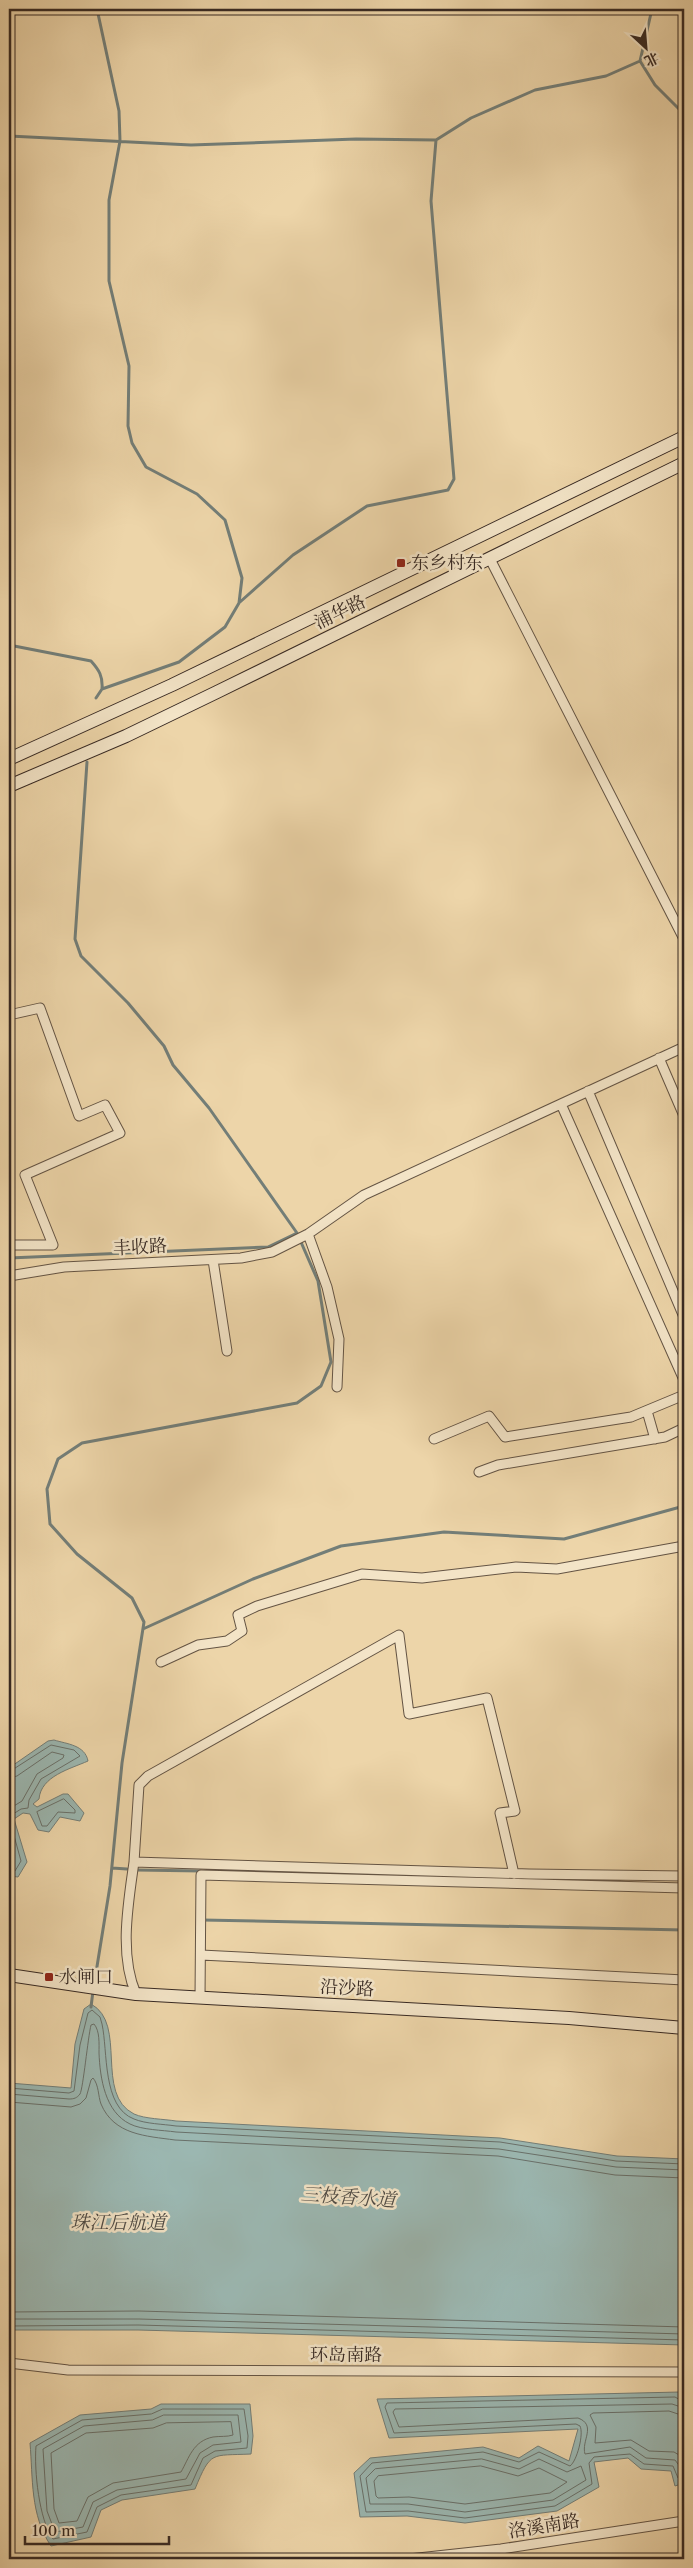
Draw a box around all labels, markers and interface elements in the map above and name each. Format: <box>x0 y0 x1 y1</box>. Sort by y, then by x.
north arrow <box>620 22 670 72</box>
text: 北 <box>641 49 662 71</box>
place label: 东乡村东 <box>411 552 483 574</box>
marker: 东乡村东 <box>395 557 407 569</box>
street label: 浦华路 <box>311 590 369 634</box>
street label: 丰收路 <box>112 1235 168 1259</box>
place label: 水闸口 <box>59 1966 113 1988</box>
marker: 水闸口 <box>43 1971 55 1983</box>
street label: 沿沙路 <box>319 1976 375 2000</box>
water label: 三枝香水道 <box>300 2182 399 2212</box>
water label: 珠江后航道 <box>70 2211 168 2234</box>
street label: 环岛南路 <box>310 2344 382 2366</box>
street label: 洛溪南路 <box>507 2510 581 2542</box>
scale bar <box>25 2513 169 2545</box>
text: 100 m <box>32 2521 75 2540</box>

